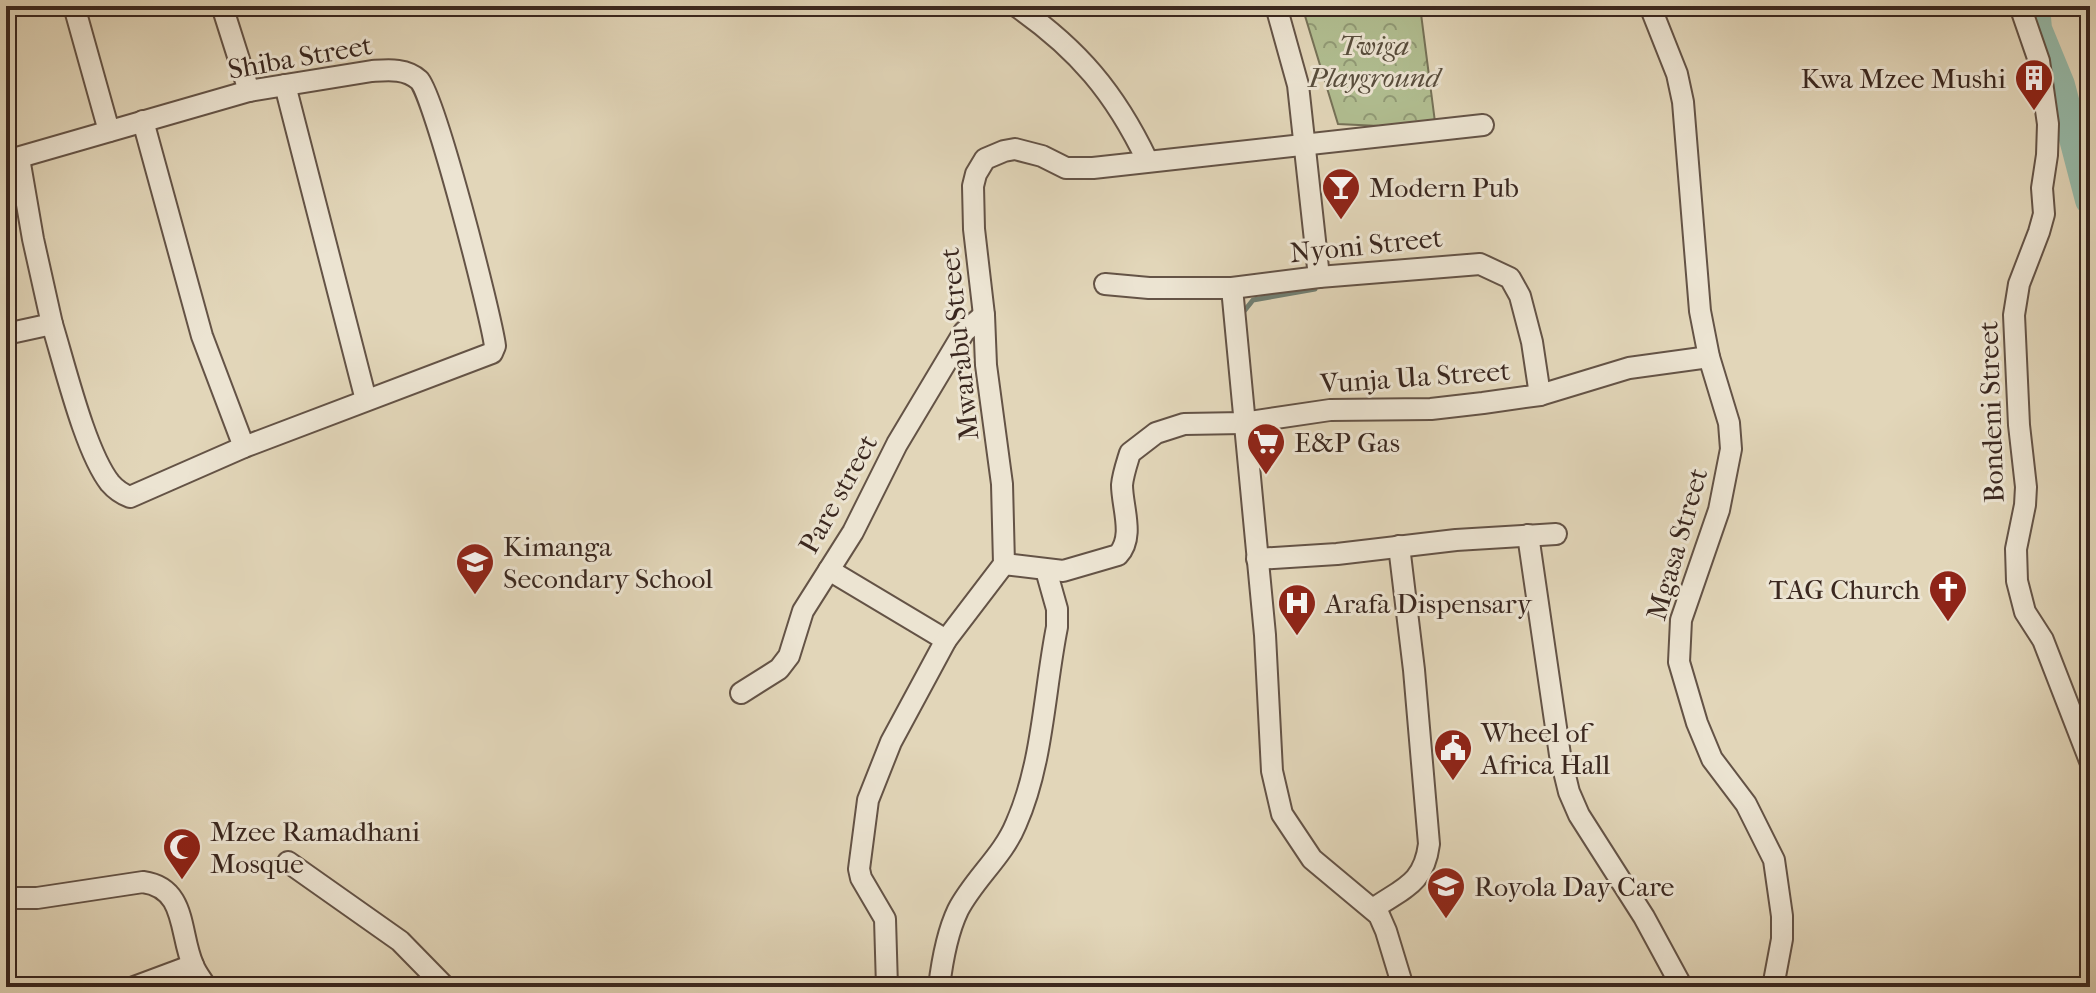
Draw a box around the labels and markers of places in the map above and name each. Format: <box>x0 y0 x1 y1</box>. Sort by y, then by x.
building icon: Kwa Mzee Mushi <box>2013 57 2055 112</box>
place label: Kwa Mzee Mushi <box>1801 62 2006 95</box>
bar icon: Modern Pub <box>1320 166 1362 221</box>
place label: Modern Pub <box>1369 171 1519 204</box>
supermarket icon: E&P Gas <box>1245 421 1287 476</box>
place label: E&P Gas <box>1294 426 1400 459</box>
place label: Kimanga Secondary School <box>503 530 713 595</box>
school or university icon: Kimanga Secondary School <box>454 541 496 596</box>
church icon: TAG Church <box>1927 568 1969 623</box>
place label: TAG Church <box>1769 573 1920 606</box>
hospital icon: Arafa Dispensary <box>1276 582 1318 637</box>
place label: Arafa Dispensary <box>1324 587 1533 620</box>
place label: Wheel of Africa Hall <box>1480 716 1611 781</box>
public building icon: Wheel of Africa Hall <box>1432 727 1474 782</box>
place label: Mzee Ramadhani Mosque <box>210 815 420 880</box>
mosque icon: Mzee Ramadhani Mosque <box>161 826 203 881</box>
school or university icon: Royola Day Care <box>1425 865 1467 920</box>
place label: Royola Day Care <box>1474 870 1675 903</box>

